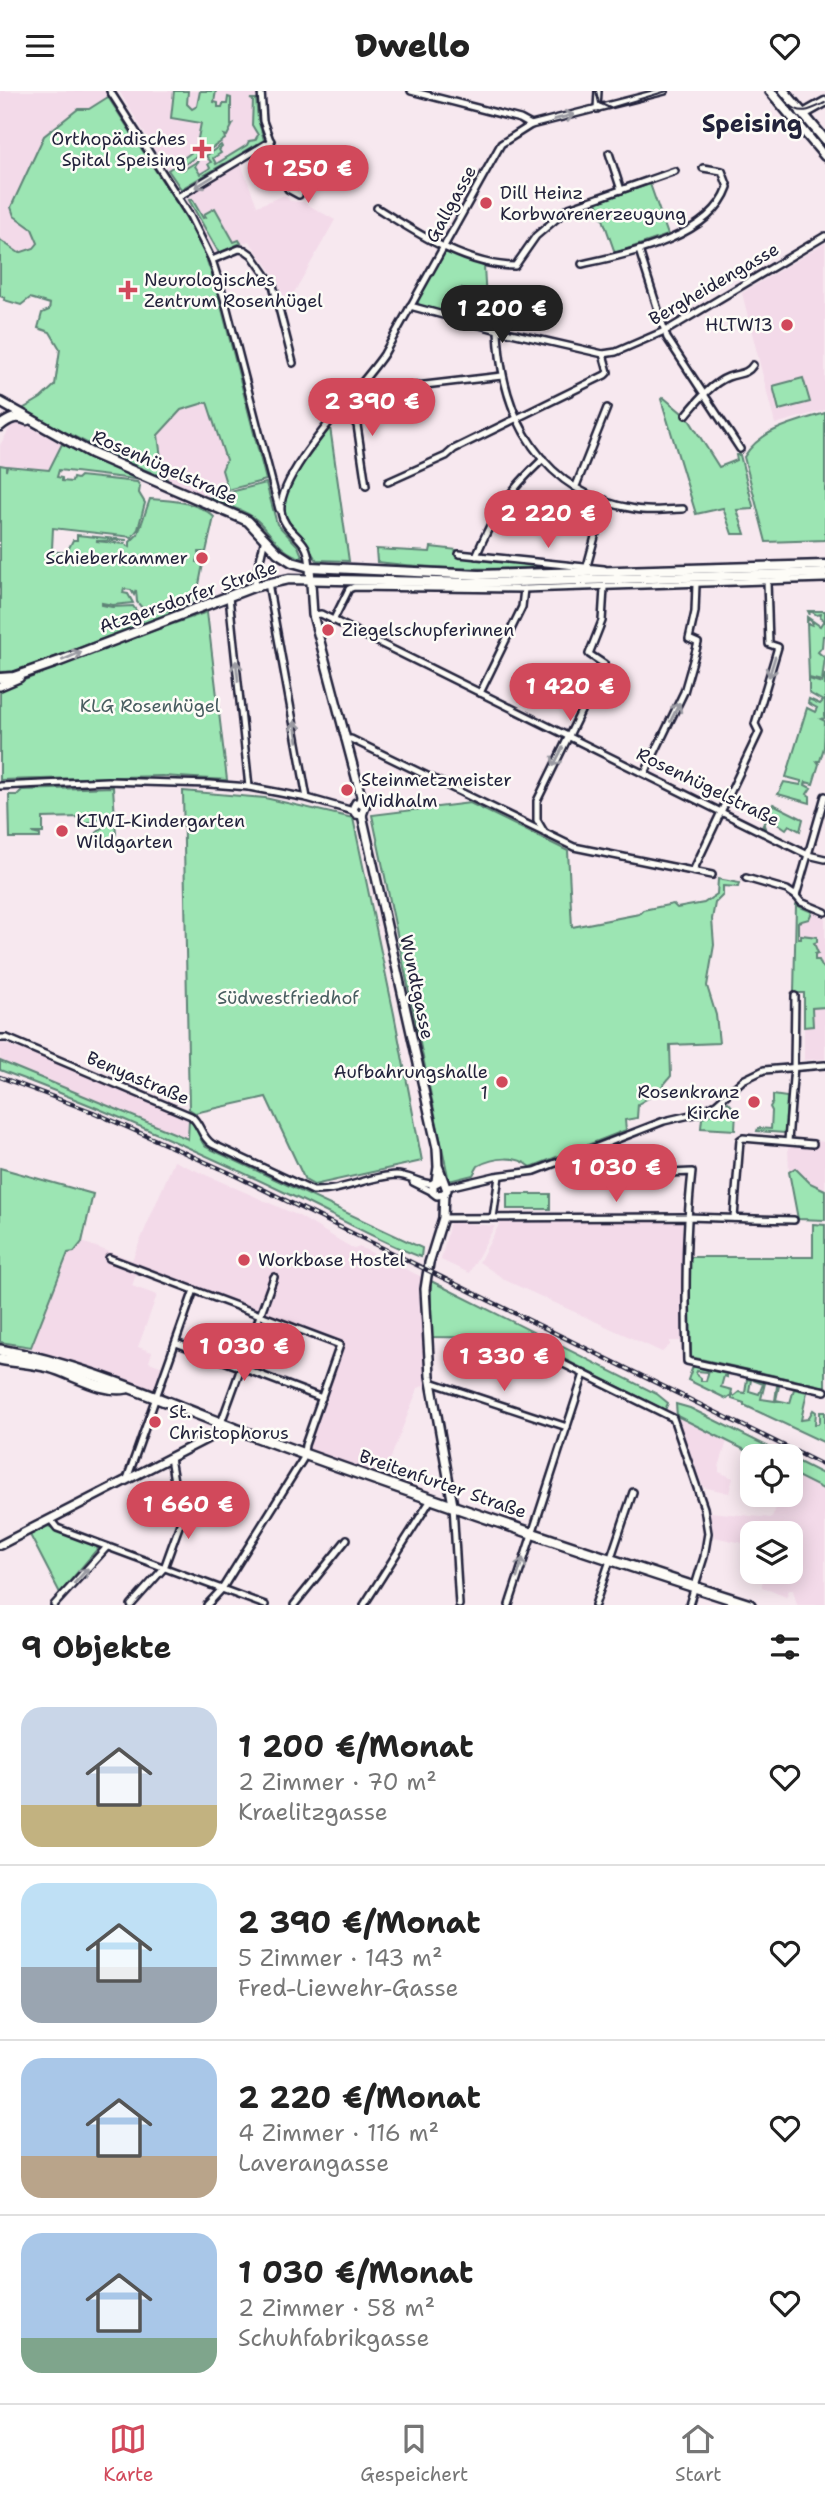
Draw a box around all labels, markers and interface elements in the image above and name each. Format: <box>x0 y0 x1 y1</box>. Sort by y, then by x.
text: Dwello <box>355 24 470 67</box>
icon: menu <box>21 27 59 65</box>
icon: heart <box>766 27 804 65</box>
district label: Speising <box>702 108 802 140</box>
one-way arrow <box>552 110 575 123</box>
place label: Orthopädisches Spital Speising <box>51 127 186 172</box>
marker: Orthopädisches Spital Speising <box>192 139 212 159</box>
pin: 1 250 € <box>243 145 373 205</box>
text: 1 250 € <box>264 153 352 183</box>
street label: Gallgasse <box>420 161 482 247</box>
one-way arrow <box>194 176 214 190</box>
place label: Dill Heinz Korbwarenerzeugung <box>500 181 686 226</box>
marker: Dill Heinz Korbwarenerzeugung <box>478 195 494 211</box>
street label: Bergheidengasse <box>645 237 783 331</box>
place label: Neurologisches Zentrum Rosenhügel <box>144 268 323 313</box>
marker: Neurologisches Zentrum Rosenhügel <box>118 280 138 300</box>
pin: 1 200 € <box>437 285 567 345</box>
text: 1 200 € <box>457 293 547 323</box>
place label: HLTW13 <box>705 313 773 337</box>
marker: HLTW13 <box>779 317 795 333</box>
pin: 2 390 € <box>307 379 437 438</box>
text: 2 390 € <box>324 386 420 416</box>
street label: Rosenhügelstraße <box>89 424 241 510</box>
pin: 2 220 € <box>483 491 613 550</box>
text: 2 220 € <box>500 498 596 528</box>
place label: Schieberkammer <box>45 546 188 570</box>
marker: Schieberkammer <box>194 550 210 566</box>
street label: Atzgersdorfer Straße <box>96 555 280 639</box>
place label: Ziegelschupferinnen <box>342 618 514 642</box>
marker: Ziegelschupferinnen <box>320 622 336 638</box>
one-way arrow <box>60 649 82 662</box>
one-way arrow <box>765 655 778 677</box>
one-way arrow <box>230 660 243 682</box>
pin: 1 420 € <box>505 663 635 723</box>
text: 1 420 € <box>526 671 614 701</box>
park label: KLG Rosenhügel <box>80 694 221 718</box>
one-way arrow <box>668 702 682 723</box>
one-way arrow <box>289 720 302 743</box>
street label: Rosenhügelstraße <box>632 742 784 832</box>
one-way arrow <box>550 746 564 767</box>
place label: Steinmetzmeister Widhalm <box>361 768 512 813</box>
marker: Steinmetzmeister Widhalm <box>339 782 355 798</box>
place label: KIWI-Kindergarten Wildgarten <box>76 809 245 854</box>
marker: KIWI-Kindergarten Wildgarten <box>54 823 70 839</box>
street label: Wundtgasse <box>394 933 440 1041</box>
park label: Südwestfriedhof <box>217 986 359 1010</box>
street label: Benyastraße <box>83 1046 193 1110</box>
place label: Aufbahrungshalle 1 <box>333 1060 488 1105</box>
marker: Aufbahrungshalle 1 <box>494 1074 510 1090</box>
place label: Rosenkranz Kirche <box>638 1080 740 1125</box>
marker: Rosenkranz Kirche <box>746 1094 762 1110</box>
pin: 1 030 € <box>551 1145 681 1204</box>
text: 1 030 € <box>571 1152 661 1182</box>
place label: Workbase Hostel <box>258 1248 406 1272</box>
marker: Workbase Hostel <box>236 1252 252 1268</box>
pin: 1 030 € <box>179 1323 309 1383</box>
text: 1 030 € <box>199 1331 289 1361</box>
pin: 1 330 € <box>439 1333 569 1393</box>
text: 1 330 € <box>459 1341 549 1371</box>
place label: St. Christophorus <box>169 1400 289 1445</box>
marker: St. Christophorus <box>147 1414 163 1430</box>
street label: Breitenfurter Straße <box>356 1444 530 1524</box>
map controls <box>740 1444 803 1584</box>
button: locate <box>740 1444 803 1507</box>
pin: 1 660 € <box>123 1481 253 1541</box>
text: 1 660 € <box>143 1489 233 1519</box>
button: layers <box>740 1521 803 1584</box>
one-way arrow <box>515 1558 527 1580</box>
one-way arrow <box>73 1567 89 1585</box>
text: 9 Objekte <box>21 1627 171 1668</box>
icon: filters <box>766 1628 804 1666</box>
text: 1 200 €/Monat <box>238 1726 474 1767</box>
icon: home <box>77 1735 161 1819</box>
icon: heart <box>766 1758 804 1796</box>
text: 2 Zimmer · 70 m² <box>238 1767 437 1797</box>
text: Kraelitzgasse <box>238 1797 388 1827</box>
text: 2 390 €/Monat <box>238 1902 481 1943</box>
icon: home <box>77 1911 161 1995</box>
icon: heart <box>766 1934 804 1972</box>
text: 5 Zimmer · 143 m² <box>238 1943 443 1973</box>
text: Fred-Liewehr-Gasse <box>238 1973 458 2003</box>
text: 2 220 €/Monat <box>238 2077 481 2118</box>
icon: home <box>77 2086 161 2170</box>
icon: heart <box>766 2109 804 2147</box>
text: 4 Zimmer · 116 m² <box>238 2118 439 2148</box>
text: Laverangasse <box>238 2148 389 2178</box>
text: 1 030 €/Monat <box>238 2252 473 2293</box>
icon: home <box>77 2261 161 2345</box>
icon: heart <box>766 2284 804 2322</box>
text: 2 Zimmer · 58 m² <box>238 2293 435 2323</box>
text: Schuhfabrikgasse <box>238 2323 429 2353</box>
tab: Karte <box>103 2420 154 2487</box>
tab: Gespeichert <box>360 2420 468 2487</box>
tab: Start <box>675 2420 722 2487</box>

